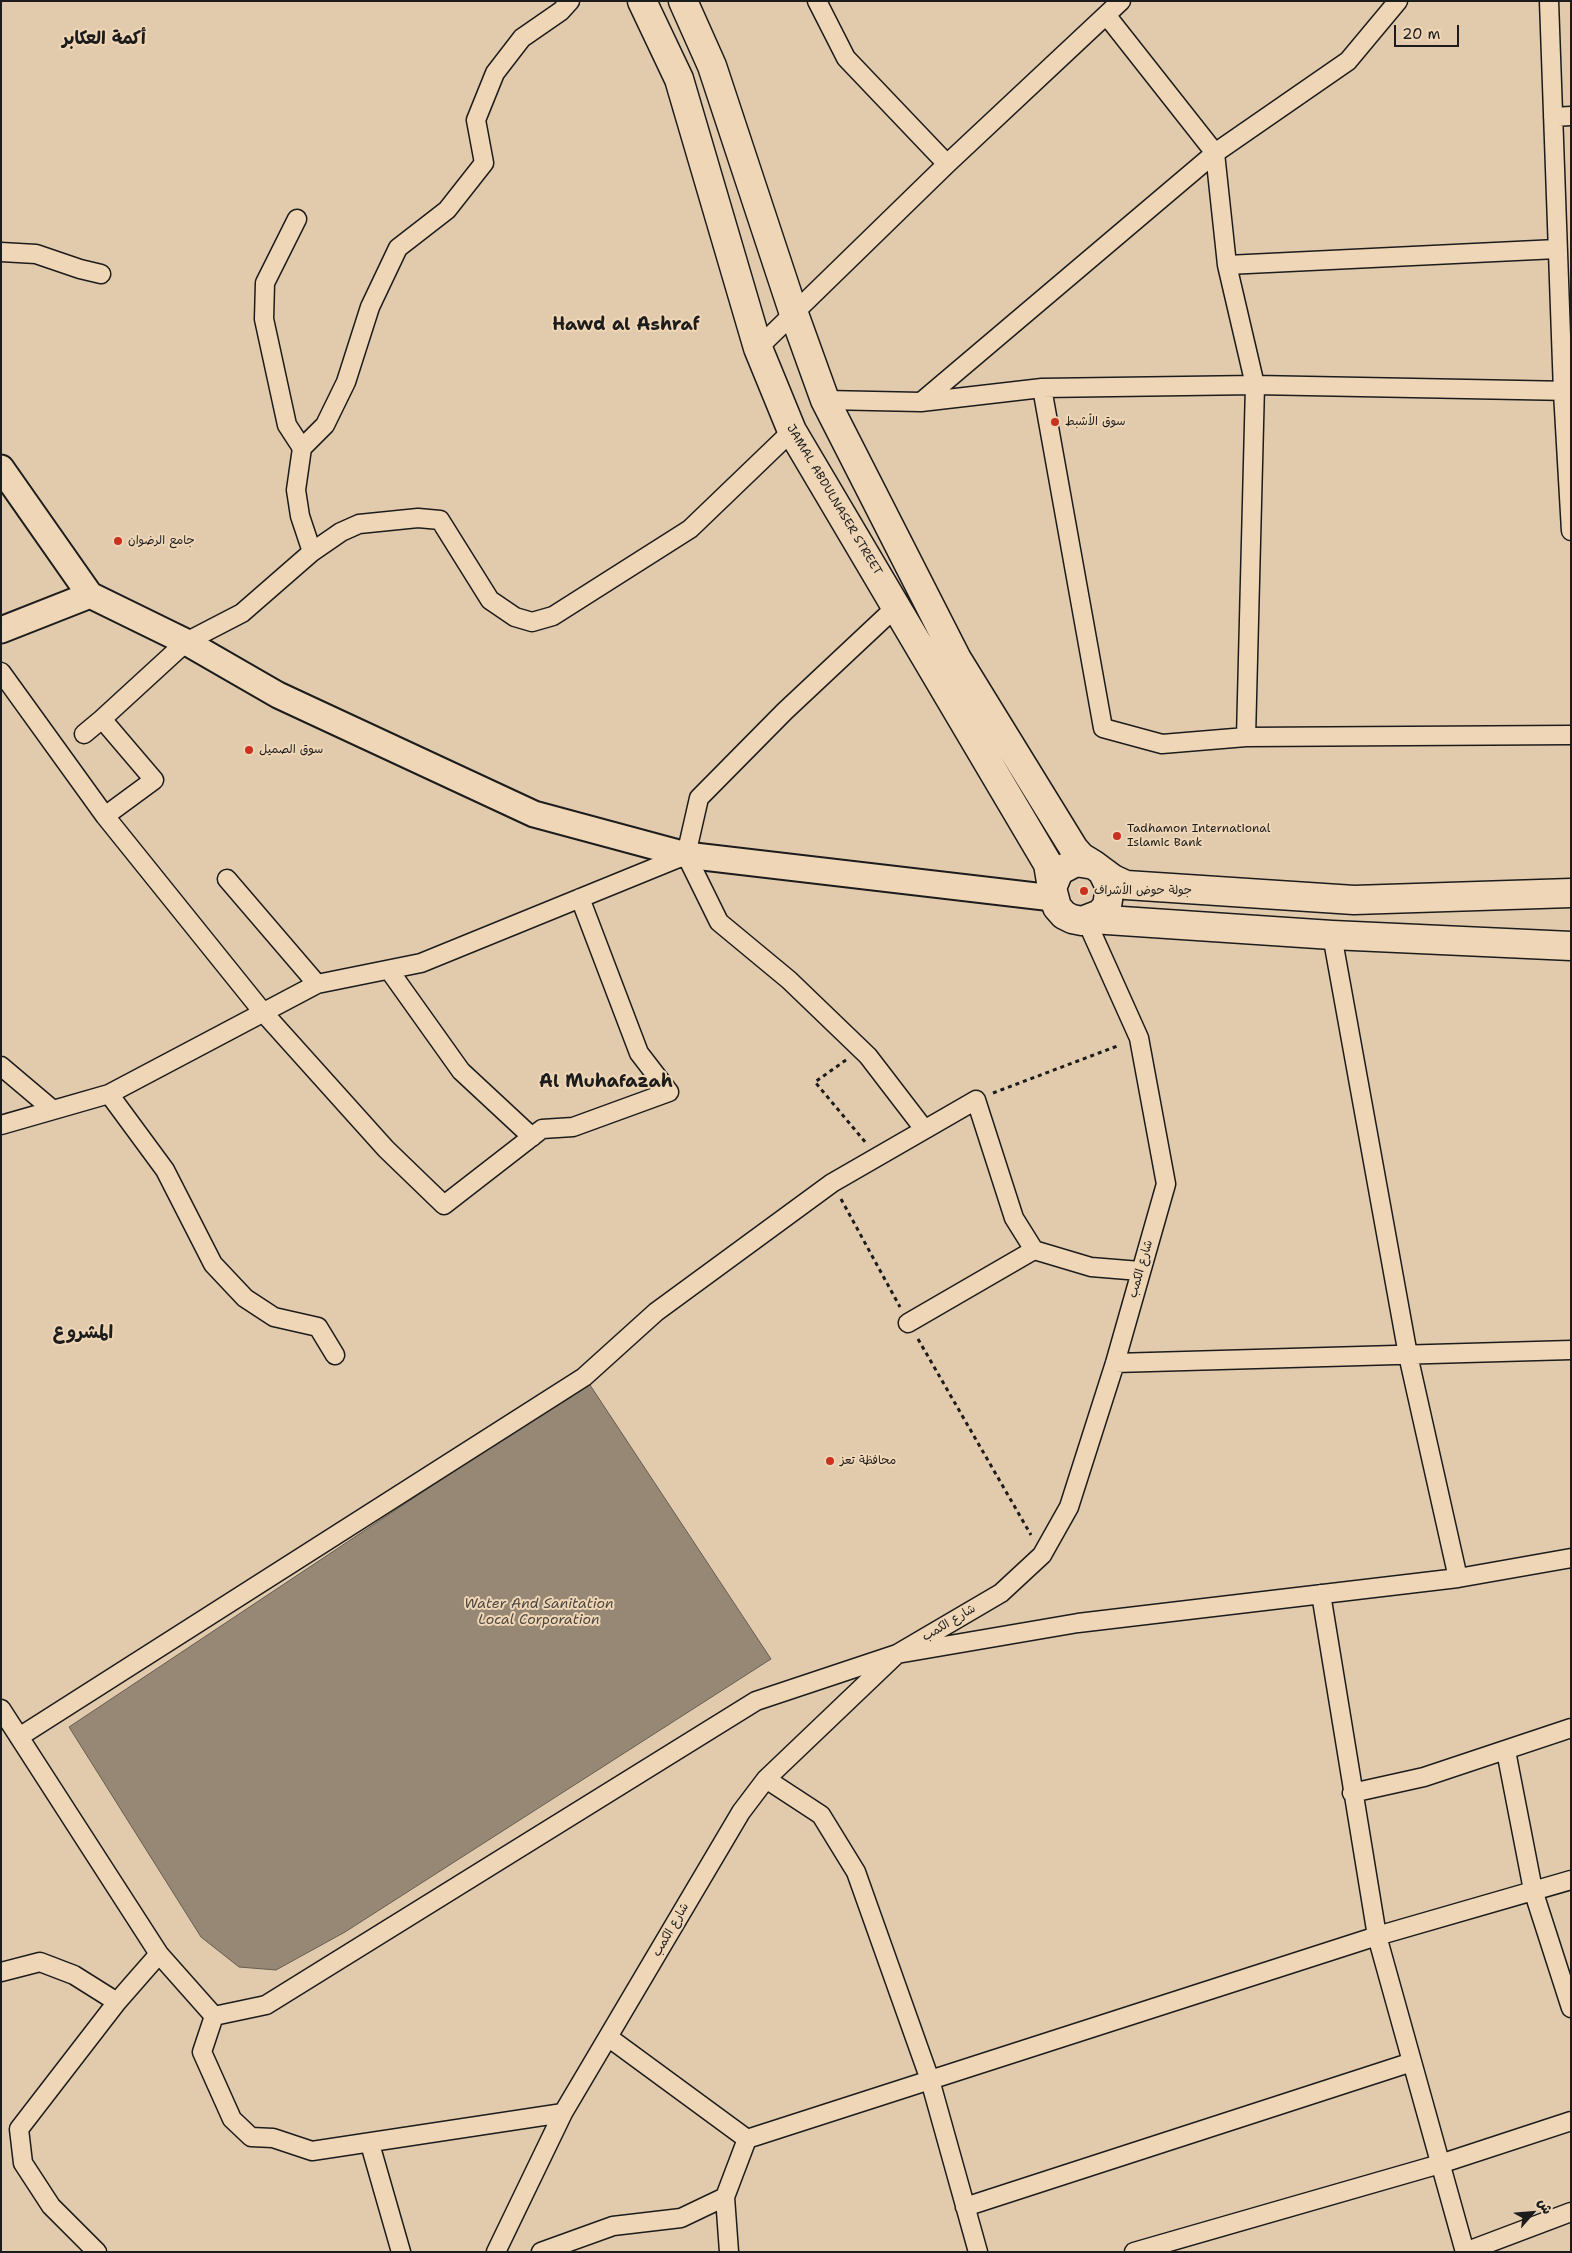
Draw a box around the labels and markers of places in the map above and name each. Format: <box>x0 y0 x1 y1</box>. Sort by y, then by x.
place label: سوق الأشبط <box>1065 415 1125 429</box>
marker: سوق الأشبط <box>1049 416 1061 428</box>
place label: جامع الرضوان <box>128 534 195 548</box>
marker: جامع الرضوان <box>112 535 124 547</box>
place label: سوق الصميل <box>259 743 323 757</box>
marker: سوق الصميل <box>243 744 255 756</box>
place label: Tadhamon International Islamic Bank <box>1127 822 1270 850</box>
marker: Tadhamon International Islamic Bank <box>1111 830 1123 842</box>
place label: جولة حوض الأشراف <box>1094 884 1192 898</box>
marker: جولة حوض الأشراف <box>1078 885 1090 897</box>
place label: محافظة تعز <box>840 1454 896 1468</box>
marker: محافظة تعز <box>824 1455 836 1467</box>

